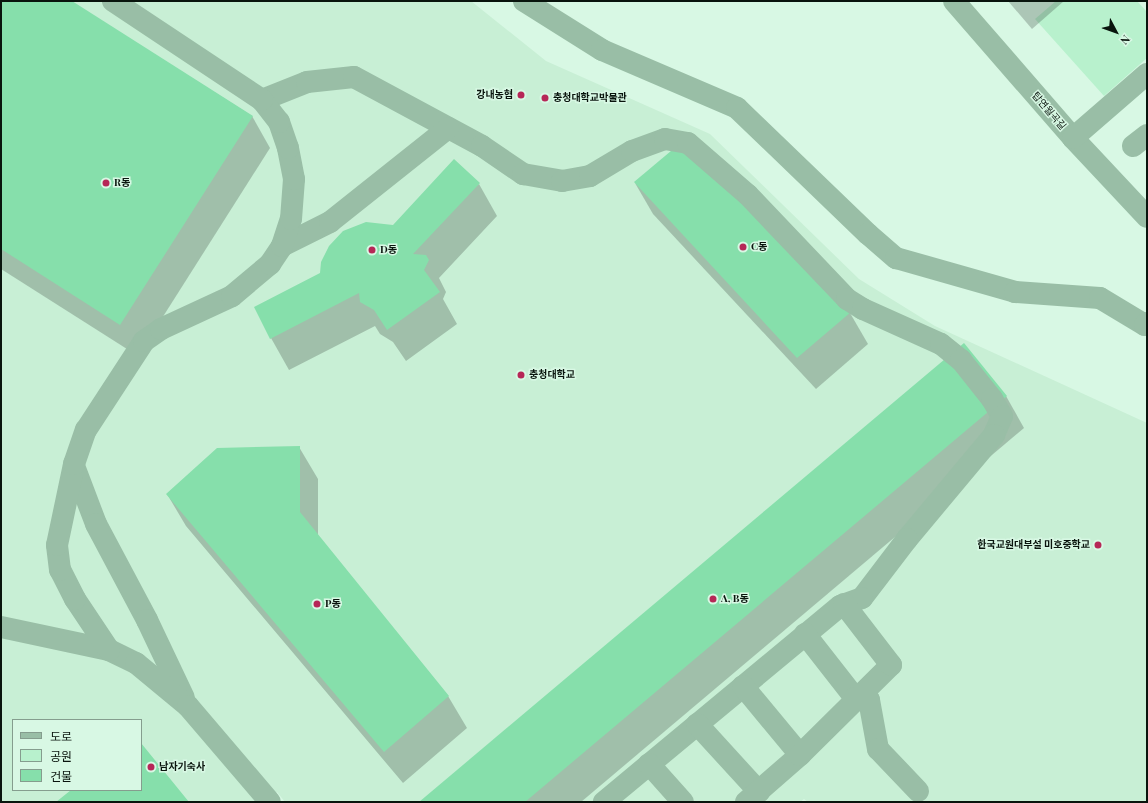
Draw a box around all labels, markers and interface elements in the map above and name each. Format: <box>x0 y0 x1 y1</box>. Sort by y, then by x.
north arrow <box>1096 12 1136 52</box>
text: N <box>1117 32 1134 48</box>
place label: 강내농협 <box>476 89 513 101</box>
marker: 강내농협 <box>516 90 526 100</box>
street label: 탑연월곡길 <box>1029 90 1069 132</box>
place label: 충청대학교박물관 <box>553 92 627 104</box>
marker: 충청대학교박물관 <box>540 93 550 103</box>
place label: R동 <box>114 177 130 189</box>
marker: R동 <box>101 178 111 188</box>
place label: C동 <box>751 241 767 253</box>
marker: C동 <box>738 242 748 252</box>
place label: D동 <box>380 244 397 256</box>
marker: D동 <box>367 245 377 255</box>
place label: 충청대학교 <box>529 369 575 381</box>
marker: 충청대학교 <box>516 370 526 380</box>
place label: 한국교원대부설 미호중학교 <box>977 539 1090 551</box>
marker: 한국교원대부설 미호중학교 <box>1093 540 1103 550</box>
place label: A, B동 <box>721 593 749 605</box>
marker: A, B동 <box>708 594 718 604</box>
place label: P동 <box>325 598 341 610</box>
marker: P동 <box>312 599 322 609</box>
legend <box>12 719 142 791</box>
text: 도로 <box>50 728 72 744</box>
text: 공원 <box>50 748 72 764</box>
place label: 남자기숙사 <box>159 761 205 773</box>
marker: 남자기숙사 <box>146 762 156 772</box>
text: 건물 <box>50 768 72 784</box>

